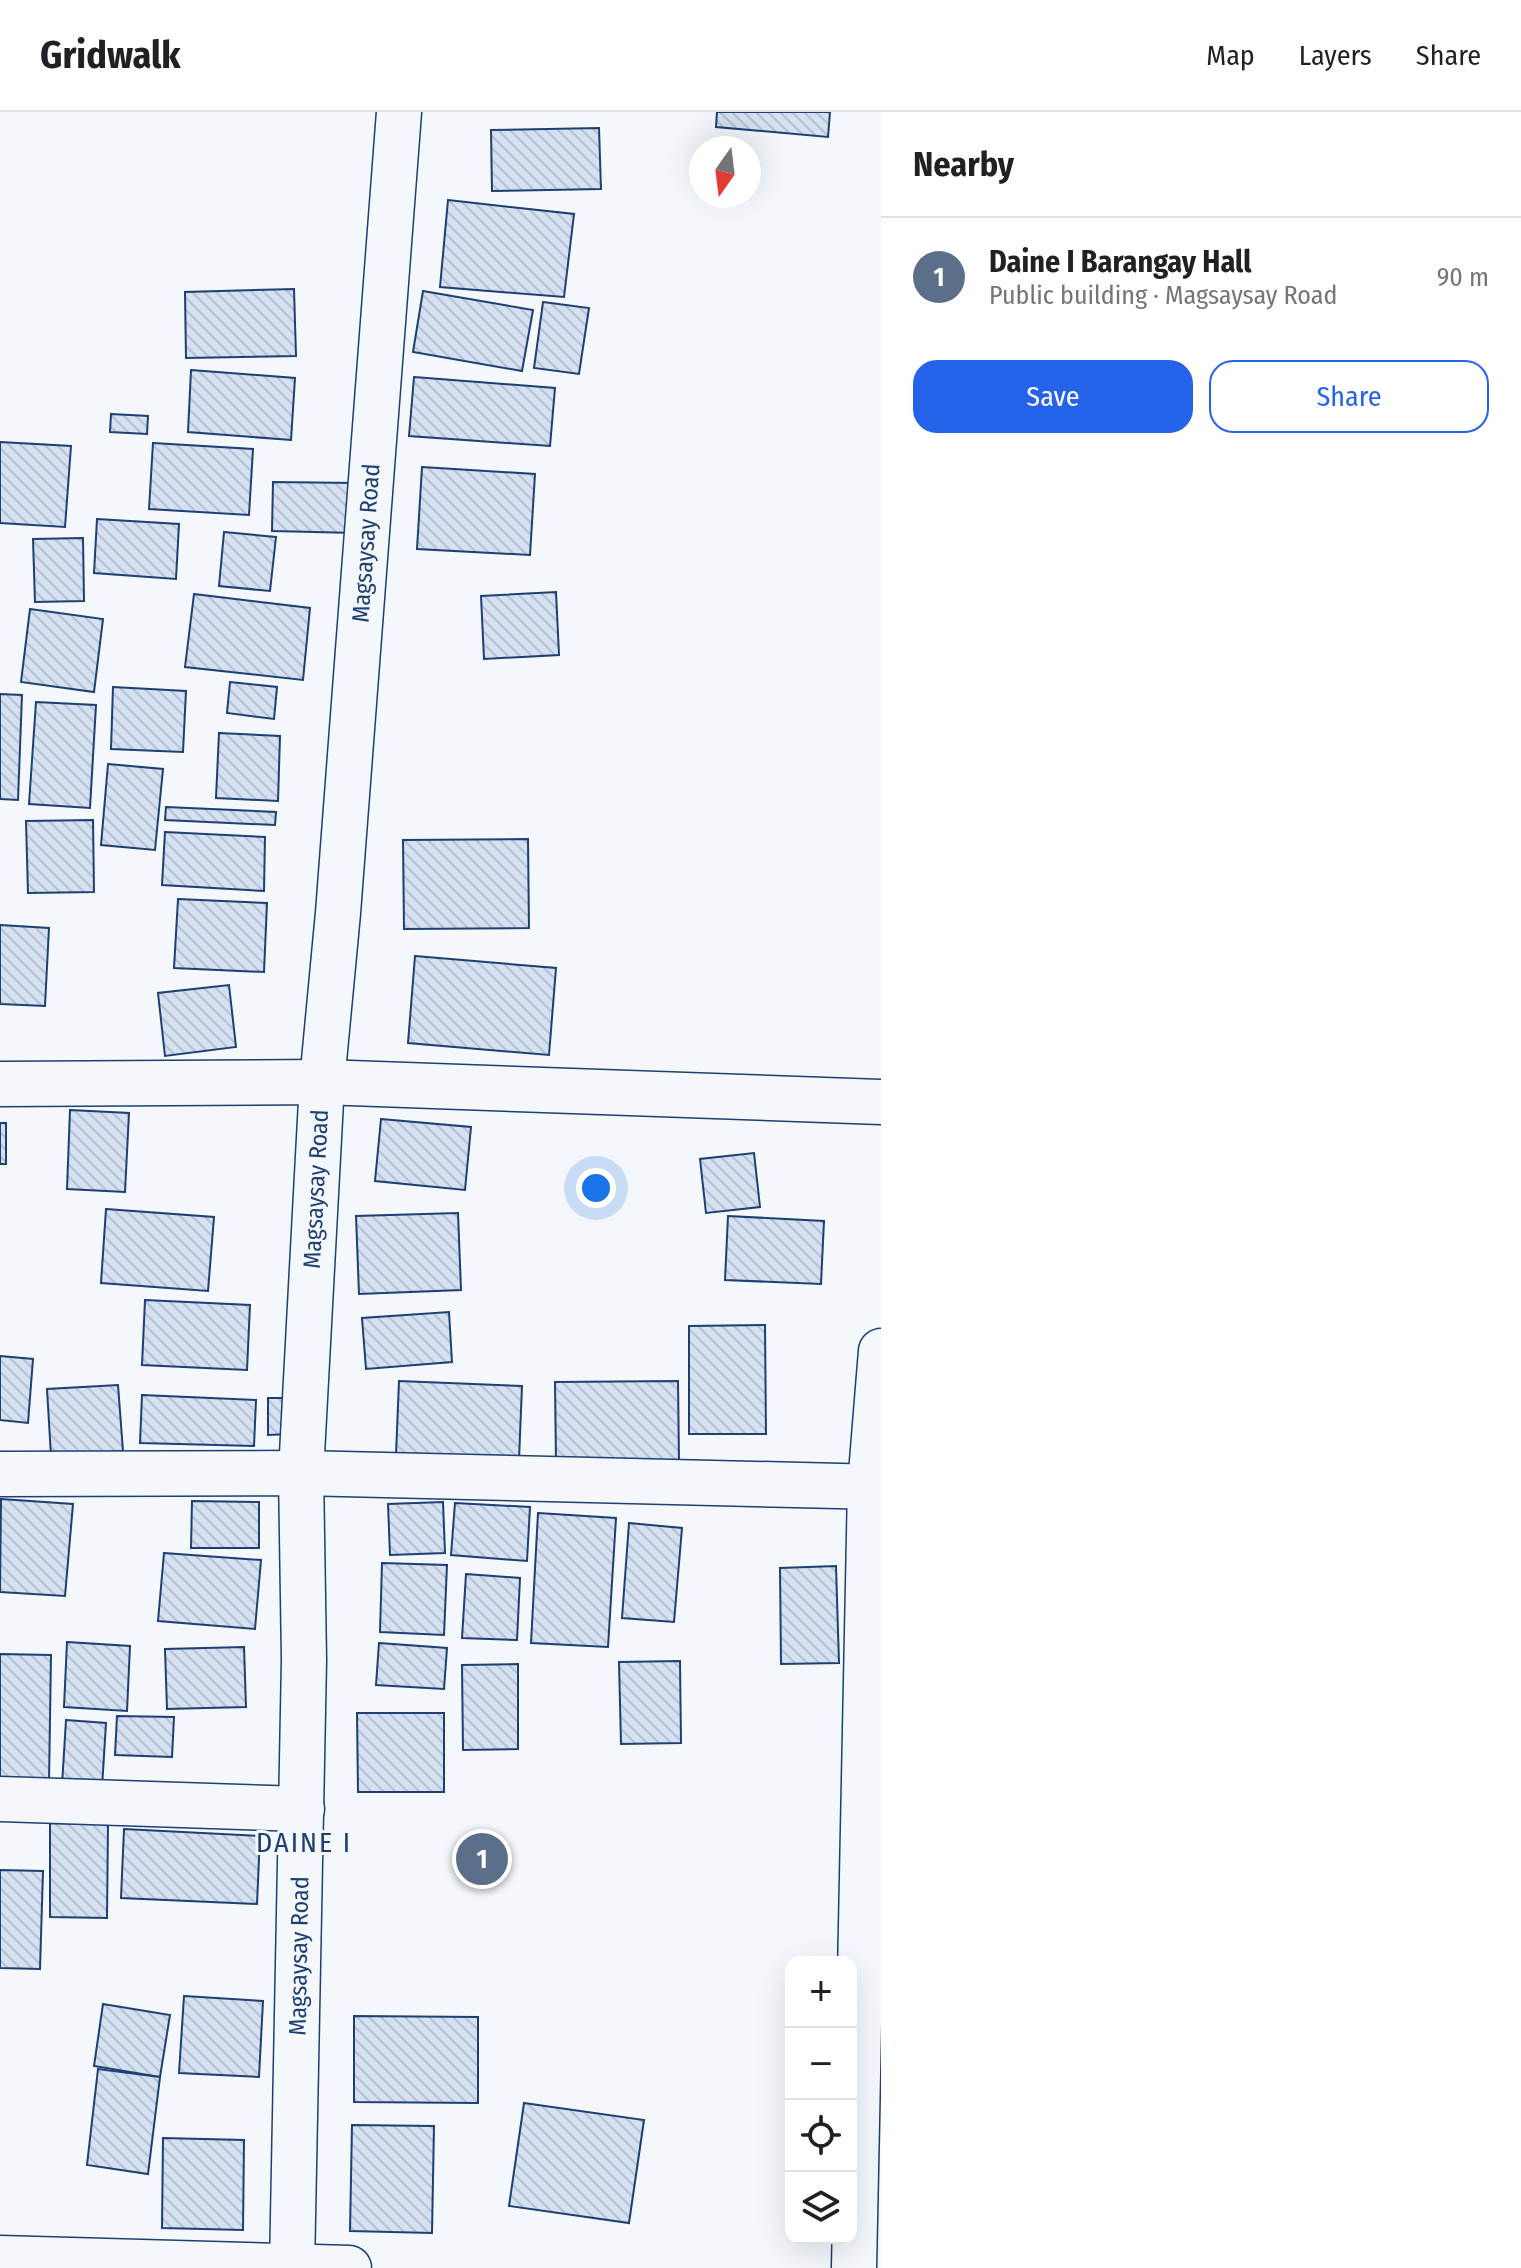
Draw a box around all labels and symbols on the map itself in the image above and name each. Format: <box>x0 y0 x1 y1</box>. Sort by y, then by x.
north arrow <box>689 136 761 208</box>
street label: Magsaysay Road <box>346 463 386 623</box>
street label: Magsaysay Road <box>298 1109 334 1269</box>
your location <box>576 1168 616 1208</box>
district label: DAINE I <box>256 1826 352 1859</box>
pin: 1 <box>456 1829 508 1889</box>
street label: Magsaysay Road <box>284 1876 314 2036</box>

